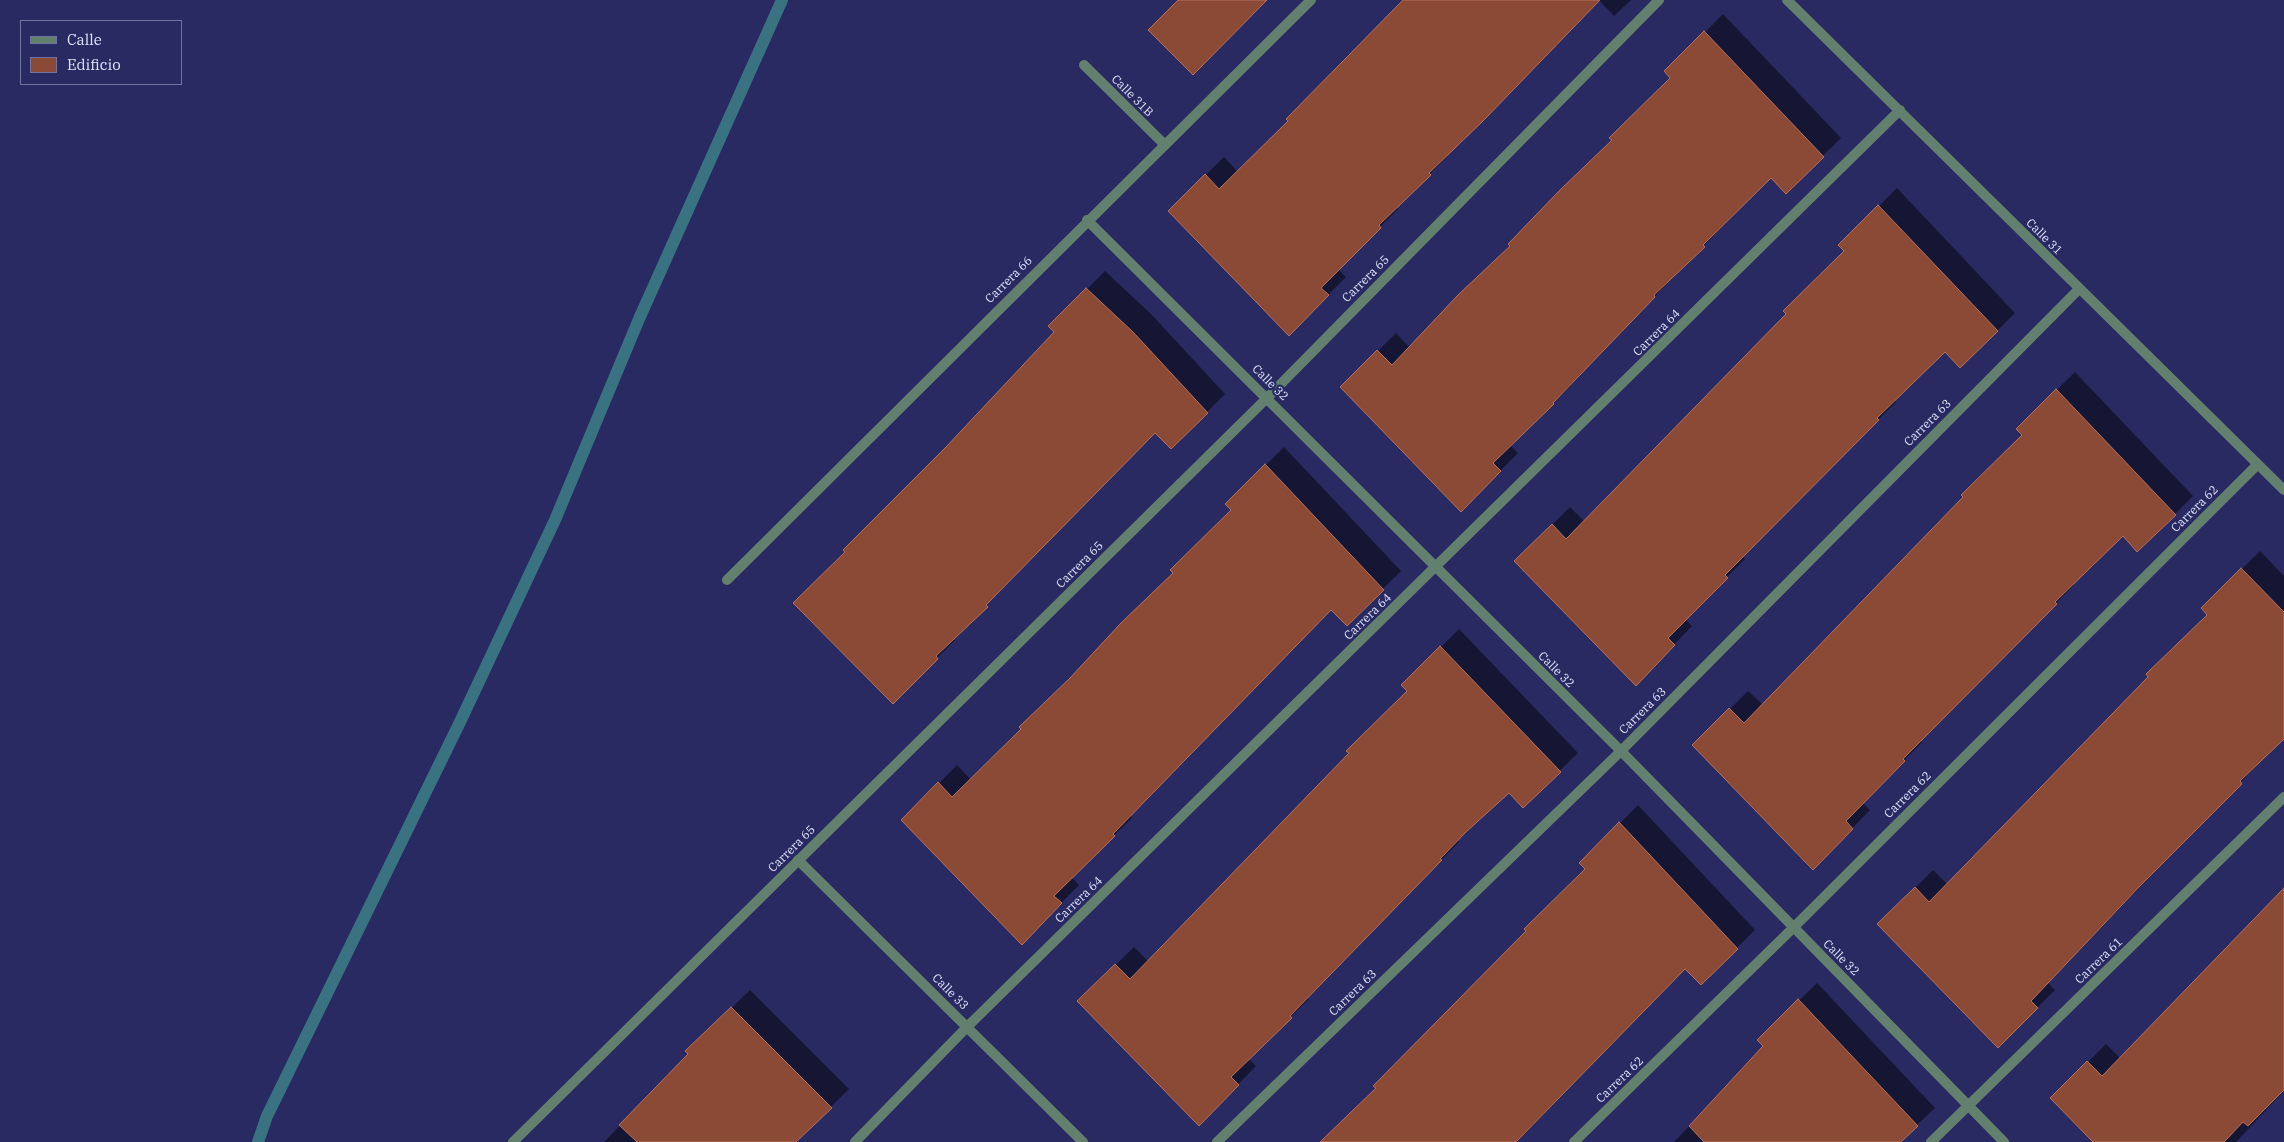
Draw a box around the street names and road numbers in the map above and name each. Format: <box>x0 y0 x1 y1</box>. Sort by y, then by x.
street label: Calle 31B <box>1108 72 1156 120</box>
street label: Calle 31 <box>2023 216 2065 258</box>
street label: Carrera 65 <box>1340 253 1392 305</box>
street label: Carrera 66 <box>983 254 1035 306</box>
street label: Carrera 64 <box>1631 307 1683 359</box>
street label: Calle 32 <box>1249 362 1291 404</box>
street label: Carrera 63 <box>1902 397 1954 449</box>
street label: Carrera 62 <box>2169 483 2221 535</box>
street label: Carrera 65 <box>1054 539 1106 591</box>
street label: Carrera 64 <box>1341 591 1395 643</box>
street label: Calle 32 <box>1535 649 1577 691</box>
street label: Carrera 63 <box>1617 685 1669 737</box>
street label: Carrera 62 <box>1882 769 1934 821</box>
street label: Carrera 65 <box>766 823 818 875</box>
street label: Carrera 64 <box>1052 874 1106 926</box>
street label: Carrera 61 <box>2072 935 2126 987</box>
street label: Calle 32 <box>1820 937 1862 979</box>
street label: Carrera 63 <box>1326 967 1380 1019</box>
street label: Calle 33 <box>929 971 971 1013</box>
street label: Carrera 62 <box>1593 1054 1647 1106</box>

